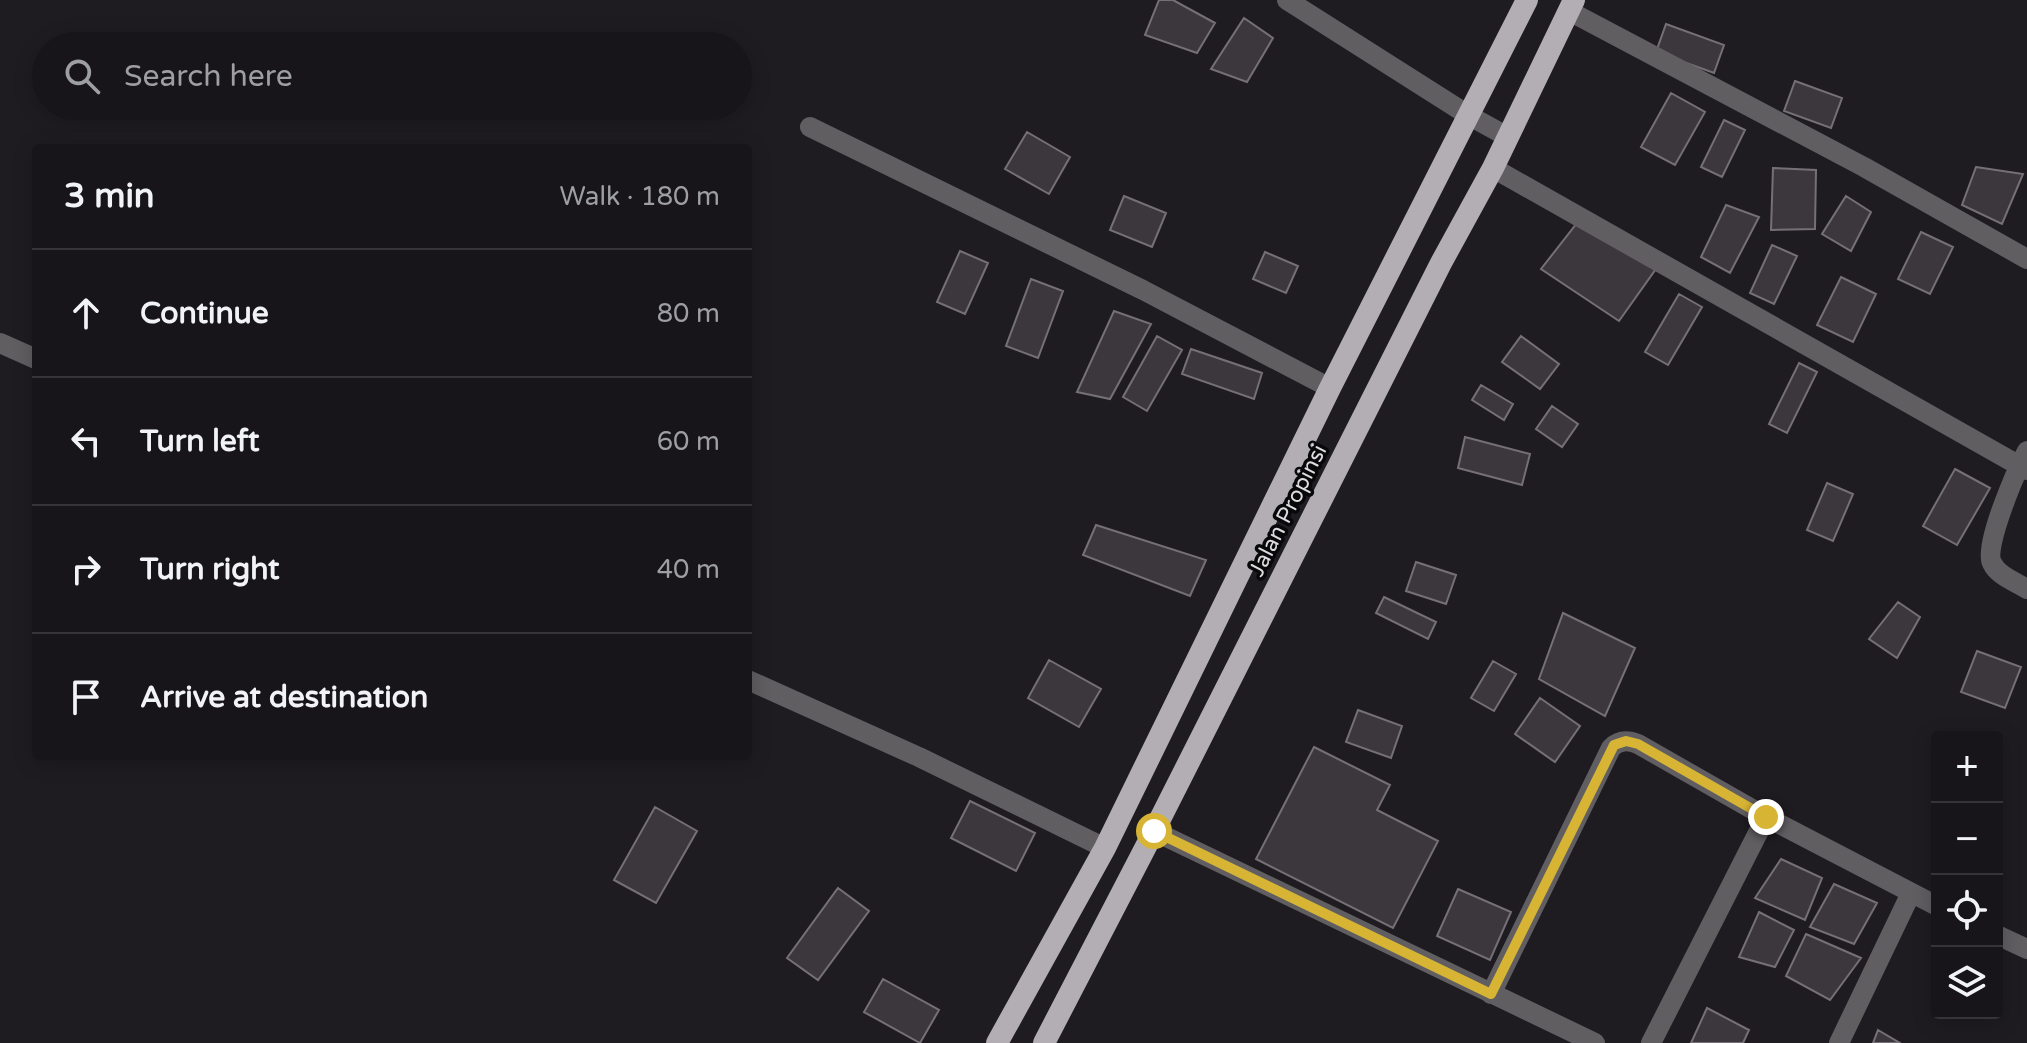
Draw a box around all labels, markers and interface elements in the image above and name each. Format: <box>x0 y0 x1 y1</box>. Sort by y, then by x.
search box <box>32 32 752 120</box>
icon: search <box>60 54 104 98</box>
text: Search here <box>124 58 293 95</box>
text: 3 min <box>64 176 155 217</box>
text: Walk · 180 m <box>560 181 720 212</box>
icon: ahead <box>64 291 108 335</box>
text: Continue <box>140 295 269 332</box>
text: 80 m <box>657 298 720 329</box>
icon: left <box>64 419 108 463</box>
text: Turn left <box>140 423 259 460</box>
text: 60 m <box>657 426 720 457</box>
street label: Jalan Propinsi <box>1244 440 1332 581</box>
icon: right <box>64 547 108 591</box>
text: Turn right <box>140 551 280 588</box>
text: 40 m <box>657 554 720 585</box>
icon: arrive <box>64 675 108 719</box>
text: Arrive at destination <box>140 679 428 716</box>
map controls <box>1931 731 2003 1019</box>
button: + <box>1931 731 2003 803</box>
route end <box>1748 799 1784 835</box>
button: − <box>1931 803 2003 875</box>
route start <box>1136 813 1172 849</box>
button: locate <box>1931 875 2003 947</box>
button: layers <box>1931 947 2003 1019</box>

